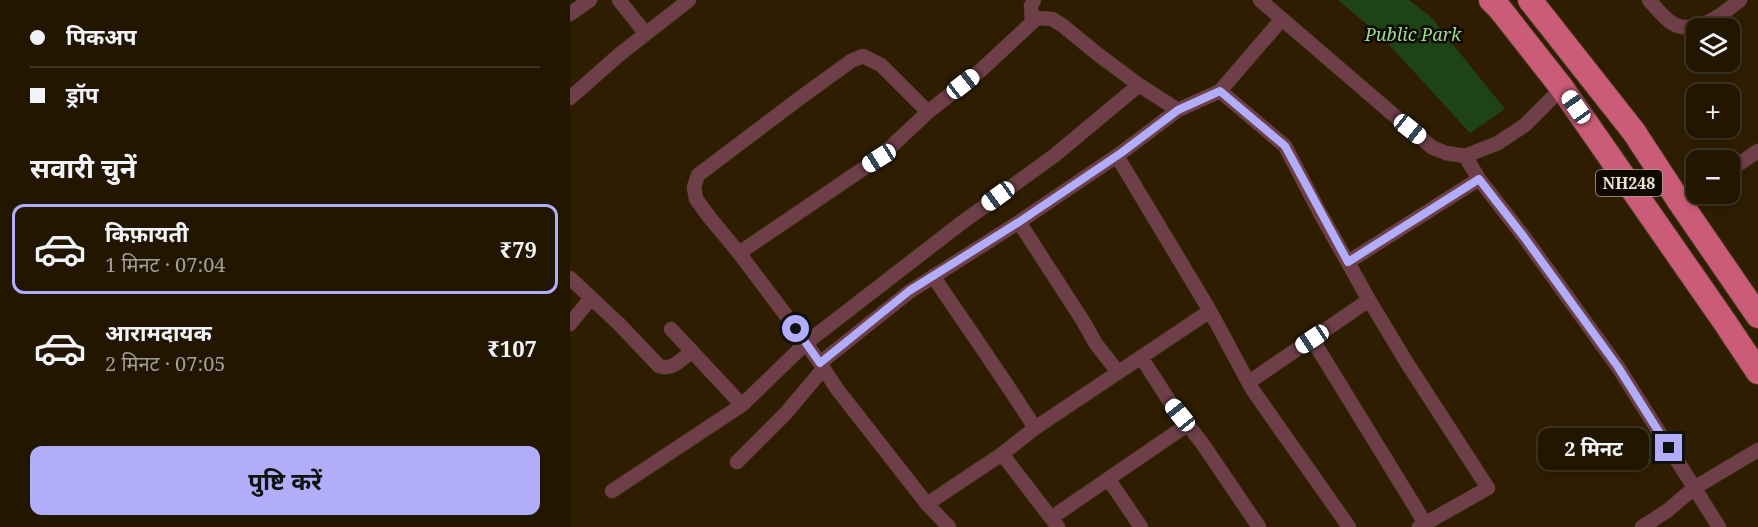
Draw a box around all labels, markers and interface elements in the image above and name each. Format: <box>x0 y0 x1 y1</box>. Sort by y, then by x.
map controls <box>1686 18 1740 204</box>
button: layers <box>1686 18 1740 72</box>
text: पिकअप <box>66 21 137 51</box>
park label: Public Park <box>1364 22 1462 46</box>
car <box>943 66 983 102</box>
text: ड्रॉप <box>66 79 99 109</box>
button: + <box>1686 84 1740 138</box>
car <box>1558 87 1594 127</box>
car <box>1390 111 1430 147</box>
car <box>859 141 899 175</box>
text: सवारी चुनें <box>30 149 136 186</box>
button: − <box>1686 150 1740 204</box>
road number: NH248 <box>1596 170 1662 196</box>
car <box>978 178 1018 214</box>
text: किफ़ायती <box>105 218 189 248</box>
icon: car <box>33 222 87 276</box>
text: ₹79 <box>500 234 537 264</box>
text: 1 मिनट · 07:04 <box>105 251 226 278</box>
route start <box>782 315 809 342</box>
text: आरामदायक <box>105 317 212 347</box>
icon: car <box>33 321 87 375</box>
car <box>1292 321 1332 357</box>
text: ₹107 <box>487 333 537 363</box>
text: 2 मिनट · 07:05 <box>105 350 226 377</box>
car <box>1162 395 1198 435</box>
callout: 2 मिनट <box>1537 427 1648 469</box>
route end <box>1655 434 1682 461</box>
text: 2 मिनट <box>1564 435 1623 462</box>
button: पुष्टि करें <box>30 446 540 515</box>

